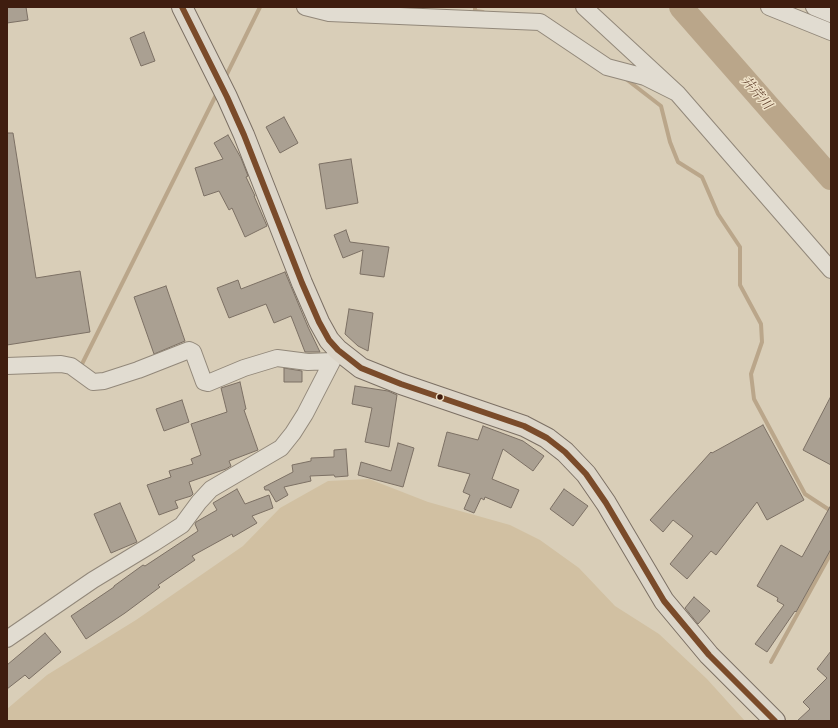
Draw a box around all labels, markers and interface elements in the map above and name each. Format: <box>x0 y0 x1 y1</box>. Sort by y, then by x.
water label: 井芹川 <box>737 73 775 113</box>
unlabelled marker <box>435 392 445 402</box>

